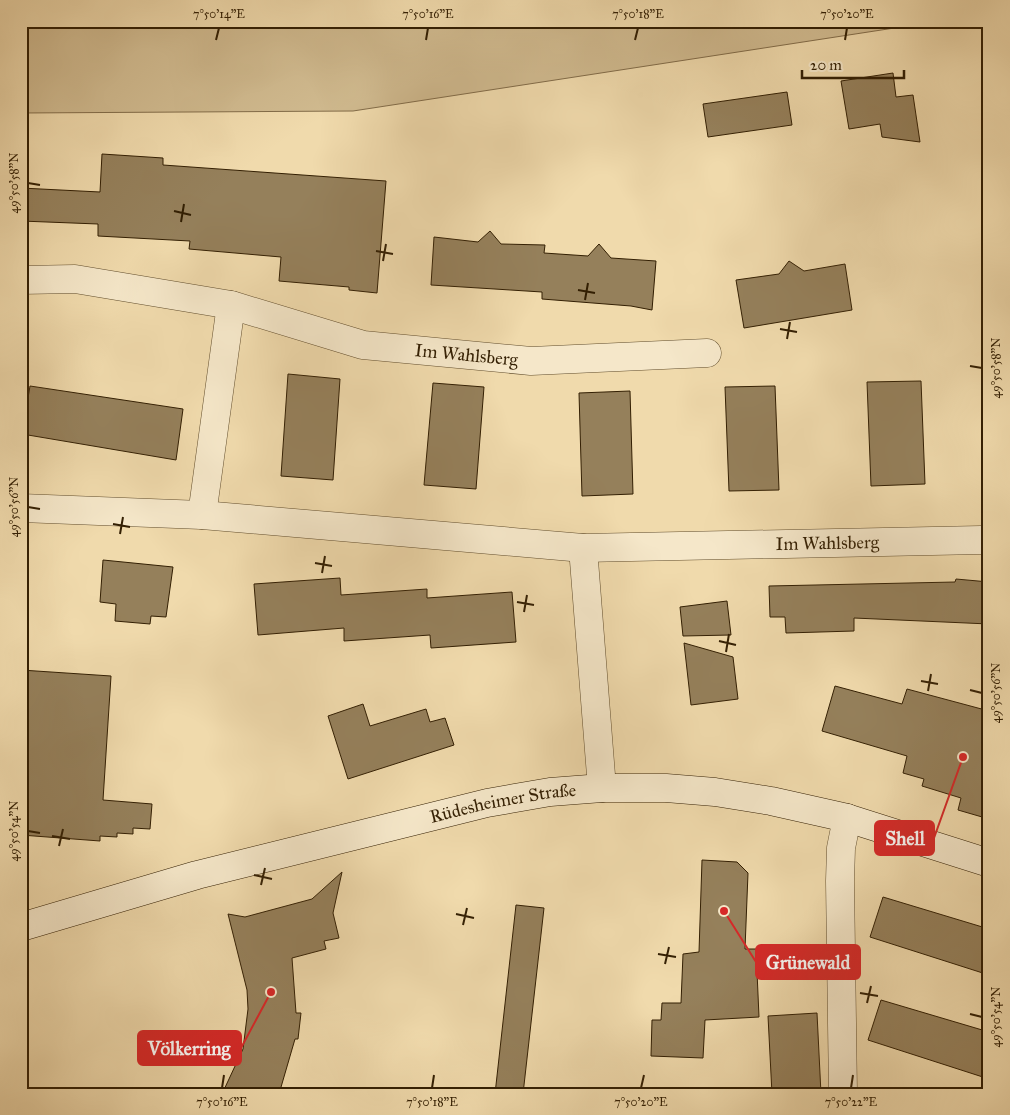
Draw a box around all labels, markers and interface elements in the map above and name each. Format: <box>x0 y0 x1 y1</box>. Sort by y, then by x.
text: 7°50'14"E <box>193 7 245 21</box>
text: 7°50'16"E <box>402 7 454 21</box>
text: 7°50'18"E <box>612 7 664 21</box>
text: 7°50'20"E <box>820 7 874 21</box>
scale bar <box>802 48 905 80</box>
text: 20 m <box>810 56 842 74</box>
text: 49°50'58"N <box>7 153 21 213</box>
text: 49°50'58"N <box>989 338 1003 398</box>
street label: Im Wahlsberg <box>414 339 520 372</box>
text: 49°50'56"N <box>7 477 21 537</box>
street label: Im Wahlsberg <box>775 531 880 555</box>
text: 49°50'56"N <box>989 663 1003 723</box>
street label: Rüdesheimer Straße <box>427 779 577 828</box>
text: 49°50'54"N <box>7 801 21 861</box>
callout: Shell <box>875 821 934 855</box>
text: Shell <box>885 827 926 850</box>
callout: Grünewald <box>756 945 860 979</box>
text: Grünewald <box>766 951 851 974</box>
text: 49°50'54"N <box>989 987 1003 1047</box>
callout: Völkerring <box>138 1031 241 1065</box>
text: Völkerring <box>147 1037 231 1061</box>
text: 7°50'16"E <box>196 1095 248 1109</box>
text: 7°50'18"E <box>406 1095 458 1109</box>
text: 7°50'20"E <box>614 1095 668 1109</box>
text: 7°50'22"E <box>825 1095 878 1109</box>

